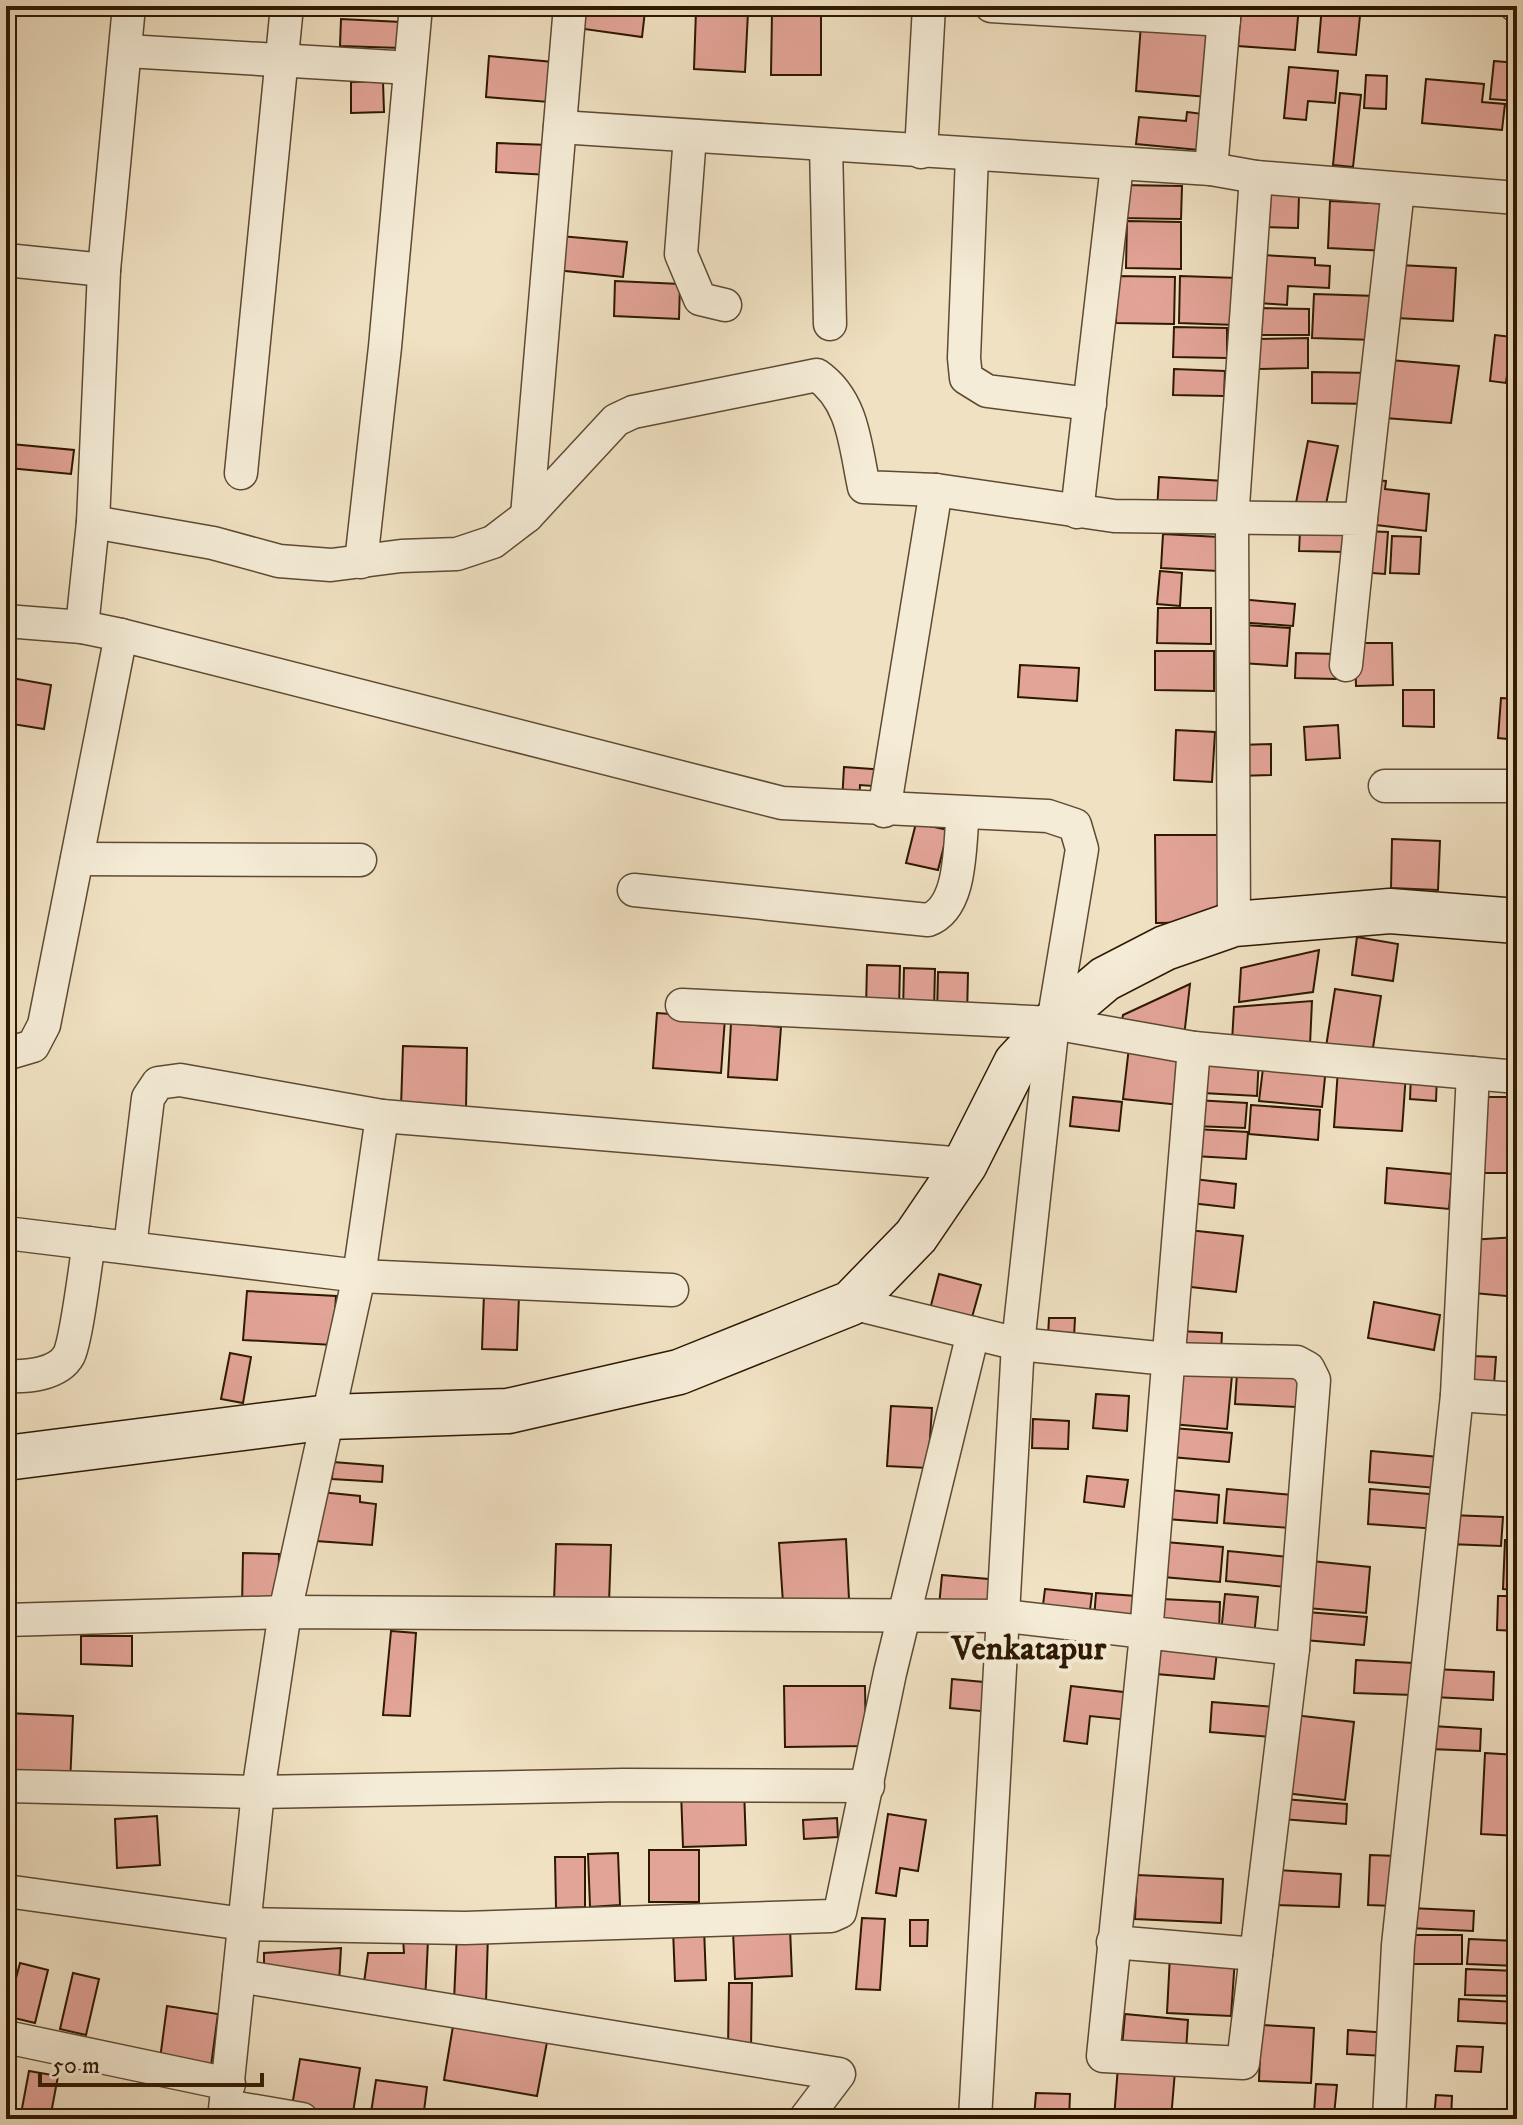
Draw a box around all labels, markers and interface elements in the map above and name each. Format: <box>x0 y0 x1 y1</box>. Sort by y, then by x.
district label: Venkatapur <box>950 1628 1107 1670</box>
scale bar <box>40 2037 262 2087</box>
text: 50 m <box>52 2051 100 2081</box>

